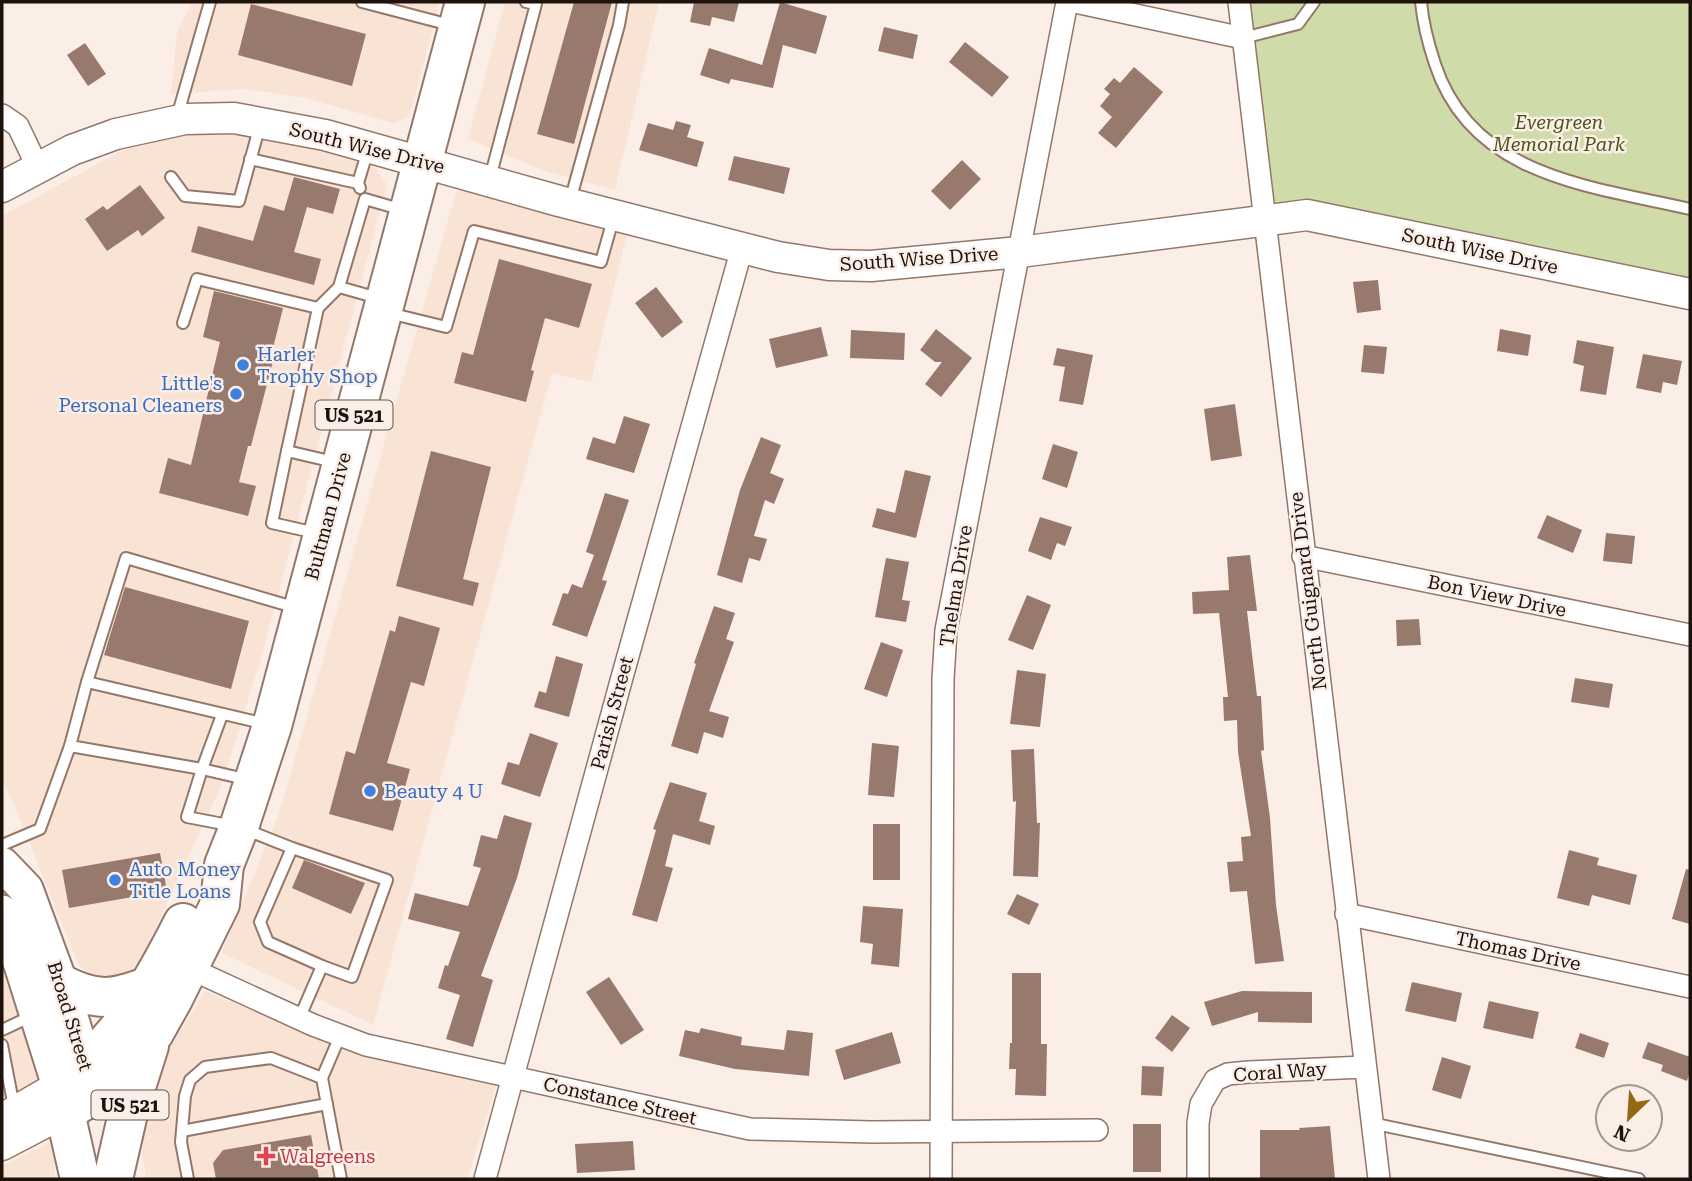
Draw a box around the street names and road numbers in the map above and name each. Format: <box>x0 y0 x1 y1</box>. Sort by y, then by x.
street label: South Wise Drive <box>287 118 447 178</box>
street label: South Wise Drive <box>1400 223 1560 279</box>
street label: South Wise Drive <box>839 242 999 276</box>
road number: US 521 <box>316 400 392 430</box>
street label: Bultman Drive <box>300 449 356 583</box>
street label: North Guignard Drive <box>1284 491 1332 691</box>
street label: Thelma Drive <box>935 523 977 649</box>
street label: Bon View Drive <box>1426 570 1568 622</box>
street label: Parish Street <box>586 654 638 772</box>
street label: Thomas Drive <box>1453 926 1583 976</box>
street label: Broad Street <box>42 958 98 1074</box>
street label: Coral Way <box>1233 1057 1328 1087</box>
street label: Constance Street <box>541 1072 699 1130</box>
road number: US 521 <box>92 1090 168 1120</box>

